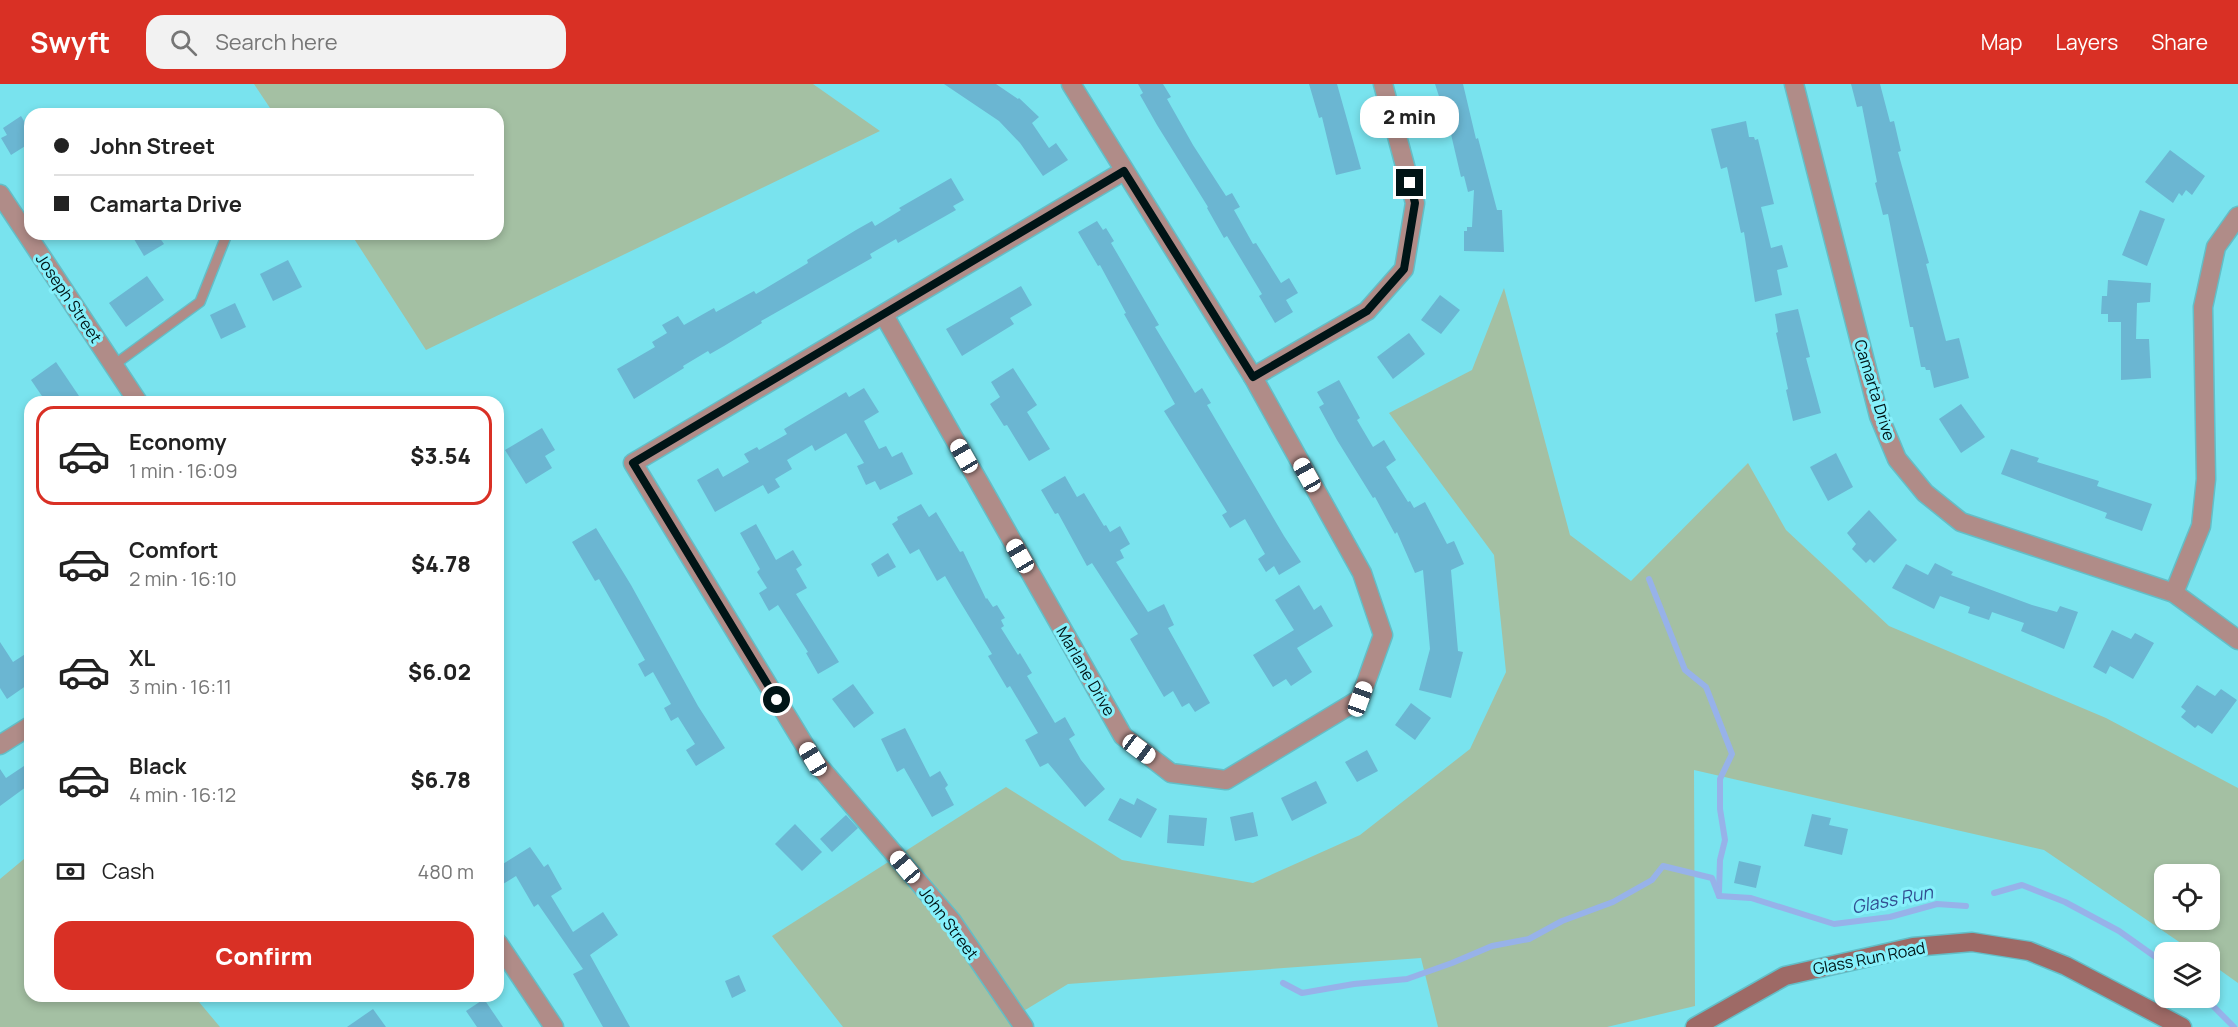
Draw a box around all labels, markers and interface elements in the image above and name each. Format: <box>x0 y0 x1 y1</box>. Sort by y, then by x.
search box <box>146 15 566 69</box>
text: Swyft <box>30 23 110 61</box>
icon: search <box>167 26 200 59</box>
text: Search here <box>215 27 338 57</box>
text: Map <box>1981 28 2022 56</box>
text: Layers <box>2055 28 2118 56</box>
text: Share <box>2151 28 2208 56</box>
callout: 2 min <box>1360 96 1460 138</box>
text: 2 min <box>1383 103 1436 130</box>
text: John Street <box>90 131 215 161</box>
route end <box>1396 169 1423 196</box>
text: Camarta Drive <box>90 189 242 219</box>
street label: Joseph Street <box>31 249 107 347</box>
street label: Camarta Drive <box>1849 337 1901 443</box>
text: Economy <box>129 427 227 457</box>
icon: car <box>57 429 111 483</box>
car <box>947 436 981 476</box>
text: $3.54 <box>410 441 471 471</box>
car <box>1290 455 1324 495</box>
text: 1 min · 16:09 <box>129 457 238 484</box>
text: Comfort <box>129 535 218 565</box>
car <box>1003 536 1037 576</box>
icon: car <box>57 537 111 591</box>
text: $4.78 <box>411 549 471 579</box>
text: 2 min · 16:10 <box>129 565 237 592</box>
street label: Marlane Drive <box>1051 622 1121 720</box>
text: XL <box>129 643 155 673</box>
icon: car <box>57 645 111 699</box>
text: $6.02 <box>408 657 471 687</box>
text: 3 min · 16:11 <box>129 673 232 700</box>
car <box>1345 679 1375 719</box>
route start <box>763 686 790 713</box>
car <box>1119 731 1159 767</box>
car <box>796 739 830 779</box>
text: Black <box>129 751 186 781</box>
icon: car <box>57 753 111 807</box>
text: $6.78 <box>411 765 471 795</box>
text: 4 min · 16:12 <box>129 781 236 808</box>
car <box>887 847 923 887</box>
icon: cash <box>54 855 87 888</box>
text: Cash <box>102 856 155 886</box>
text: 480 m <box>417 858 474 885</box>
map controls <box>2154 864 2220 1008</box>
button: locate <box>2154 864 2220 930</box>
water label: Glass Run <box>1849 879 1936 919</box>
street label: John Street <box>914 882 984 964</box>
button: Confirm <box>54 921 474 990</box>
street label: Glass Run Road <box>1811 936 1927 980</box>
button: layers <box>2154 942 2220 1008</box>

